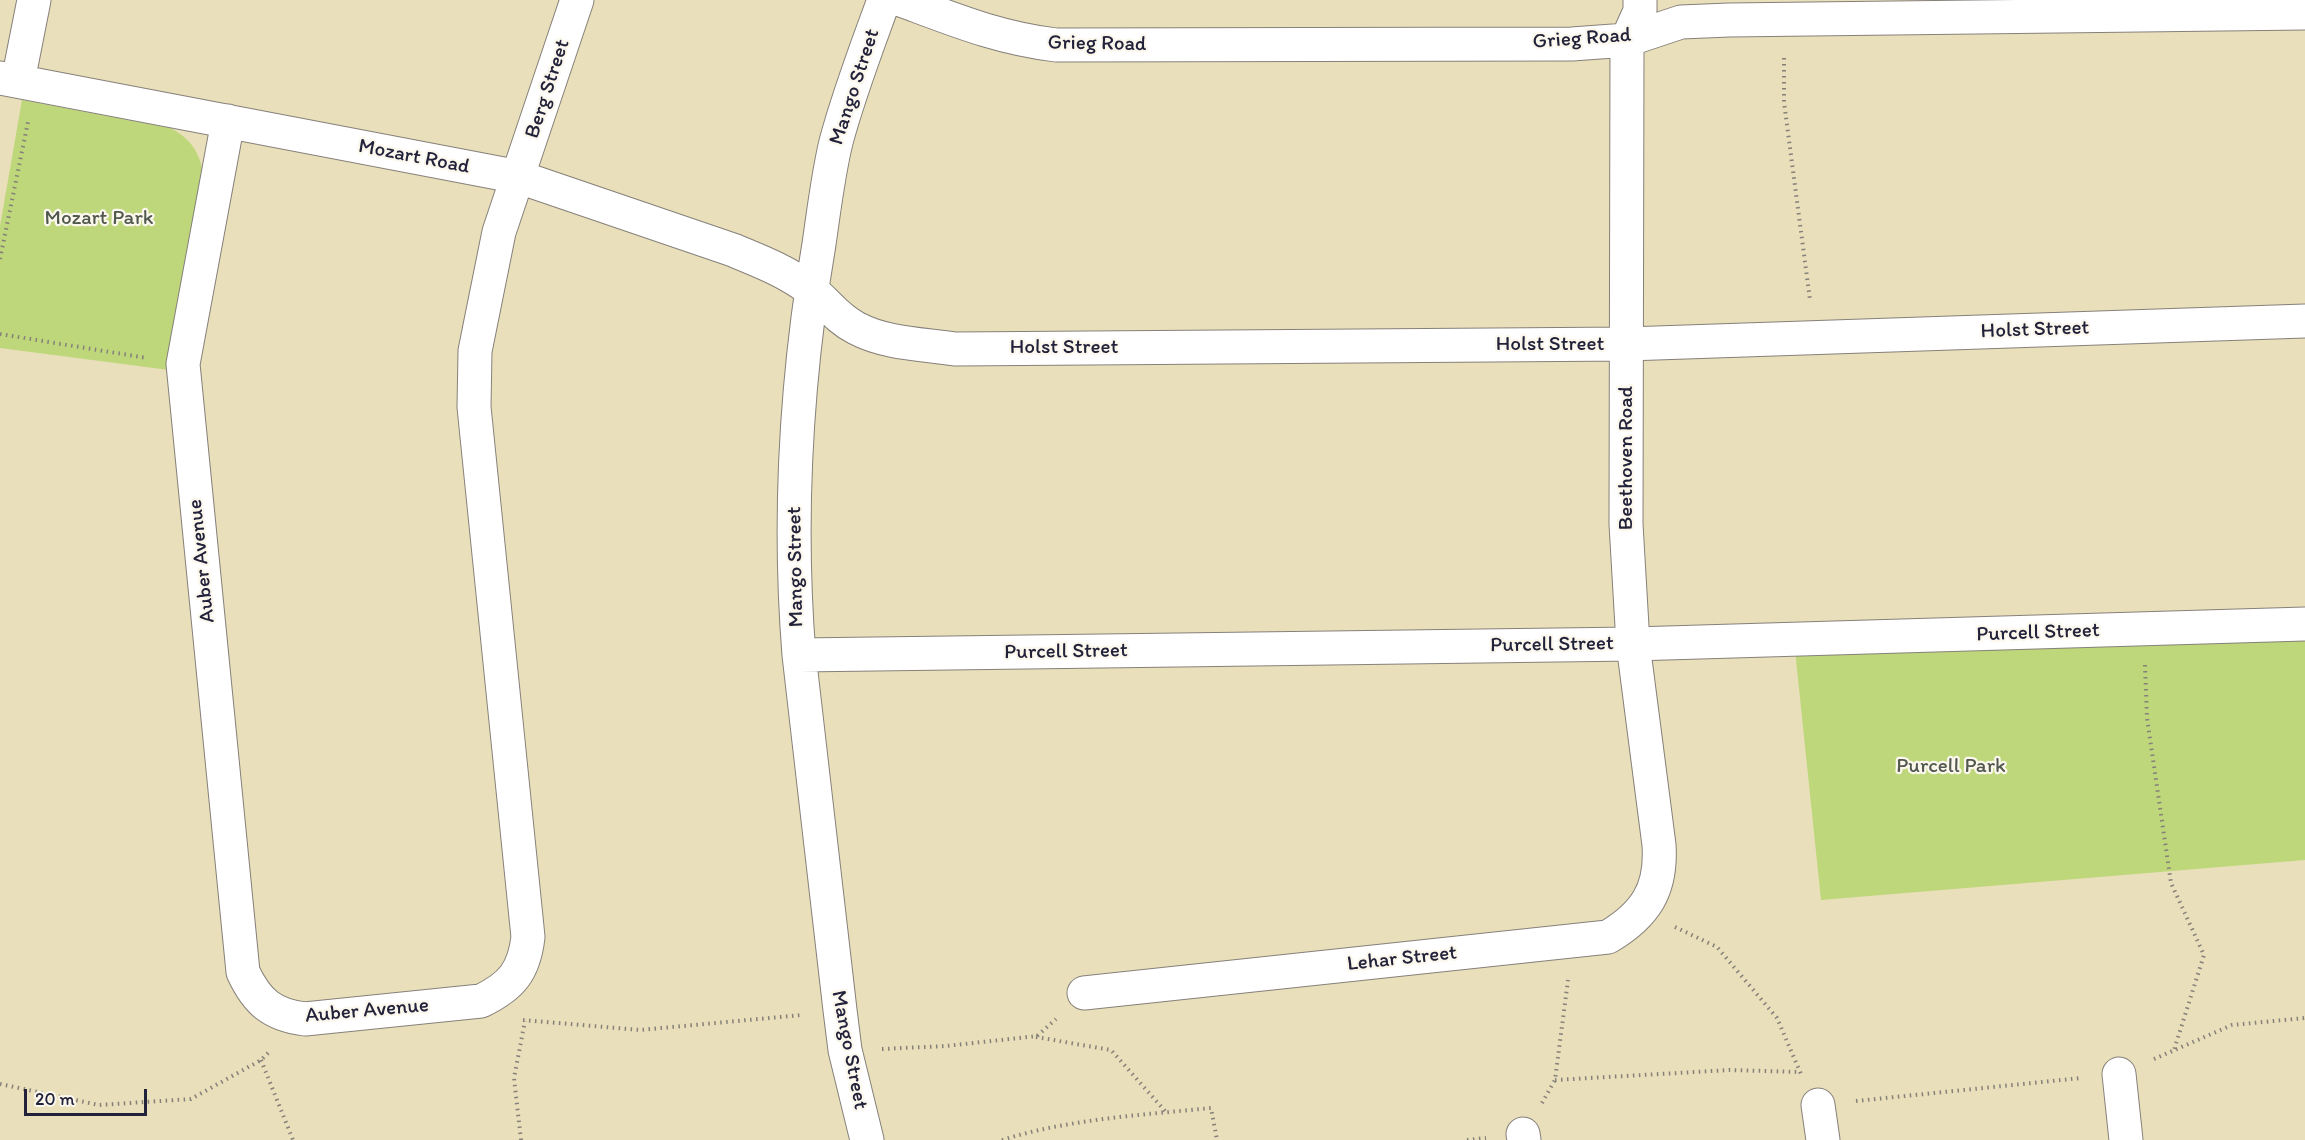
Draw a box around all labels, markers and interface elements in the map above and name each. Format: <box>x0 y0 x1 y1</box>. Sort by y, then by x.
street label: Grieg Road <box>1532 23 1632 55</box>
street label: Mango Street <box>824 26 886 148</box>
street label: Grieg Road <box>1047 31 1147 57</box>
street label: Berg Street <box>520 36 576 142</box>
street label: Mozart Road <box>356 134 472 180</box>
park label: Mozart Park <box>45 206 153 232</box>
street label: Holst Street <box>1980 316 2090 344</box>
street label: Holst Street <box>1496 332 1604 358</box>
street label: Holst Street <box>1010 335 1118 361</box>
street label: Beethoven Road <box>1614 386 1640 530</box>
street label: Auber Avenue <box>183 498 221 624</box>
street label: Mango Street <box>782 506 810 628</box>
street label: Purcell Street <box>1976 618 2100 648</box>
street label: Purcell Street <box>1490 631 1614 659</box>
street label: Purcell Street <box>1004 638 1128 666</box>
park label: Purcell Park <box>1896 754 2006 780</box>
street label: Lehar Street <box>1346 941 1458 977</box>
street label: Mango Street <box>825 988 873 1112</box>
street label: Auber Avenue <box>304 993 430 1029</box>
scale bar <box>27 1077 150 1115</box>
text: 20 m <box>35 1088 75 1110</box>

